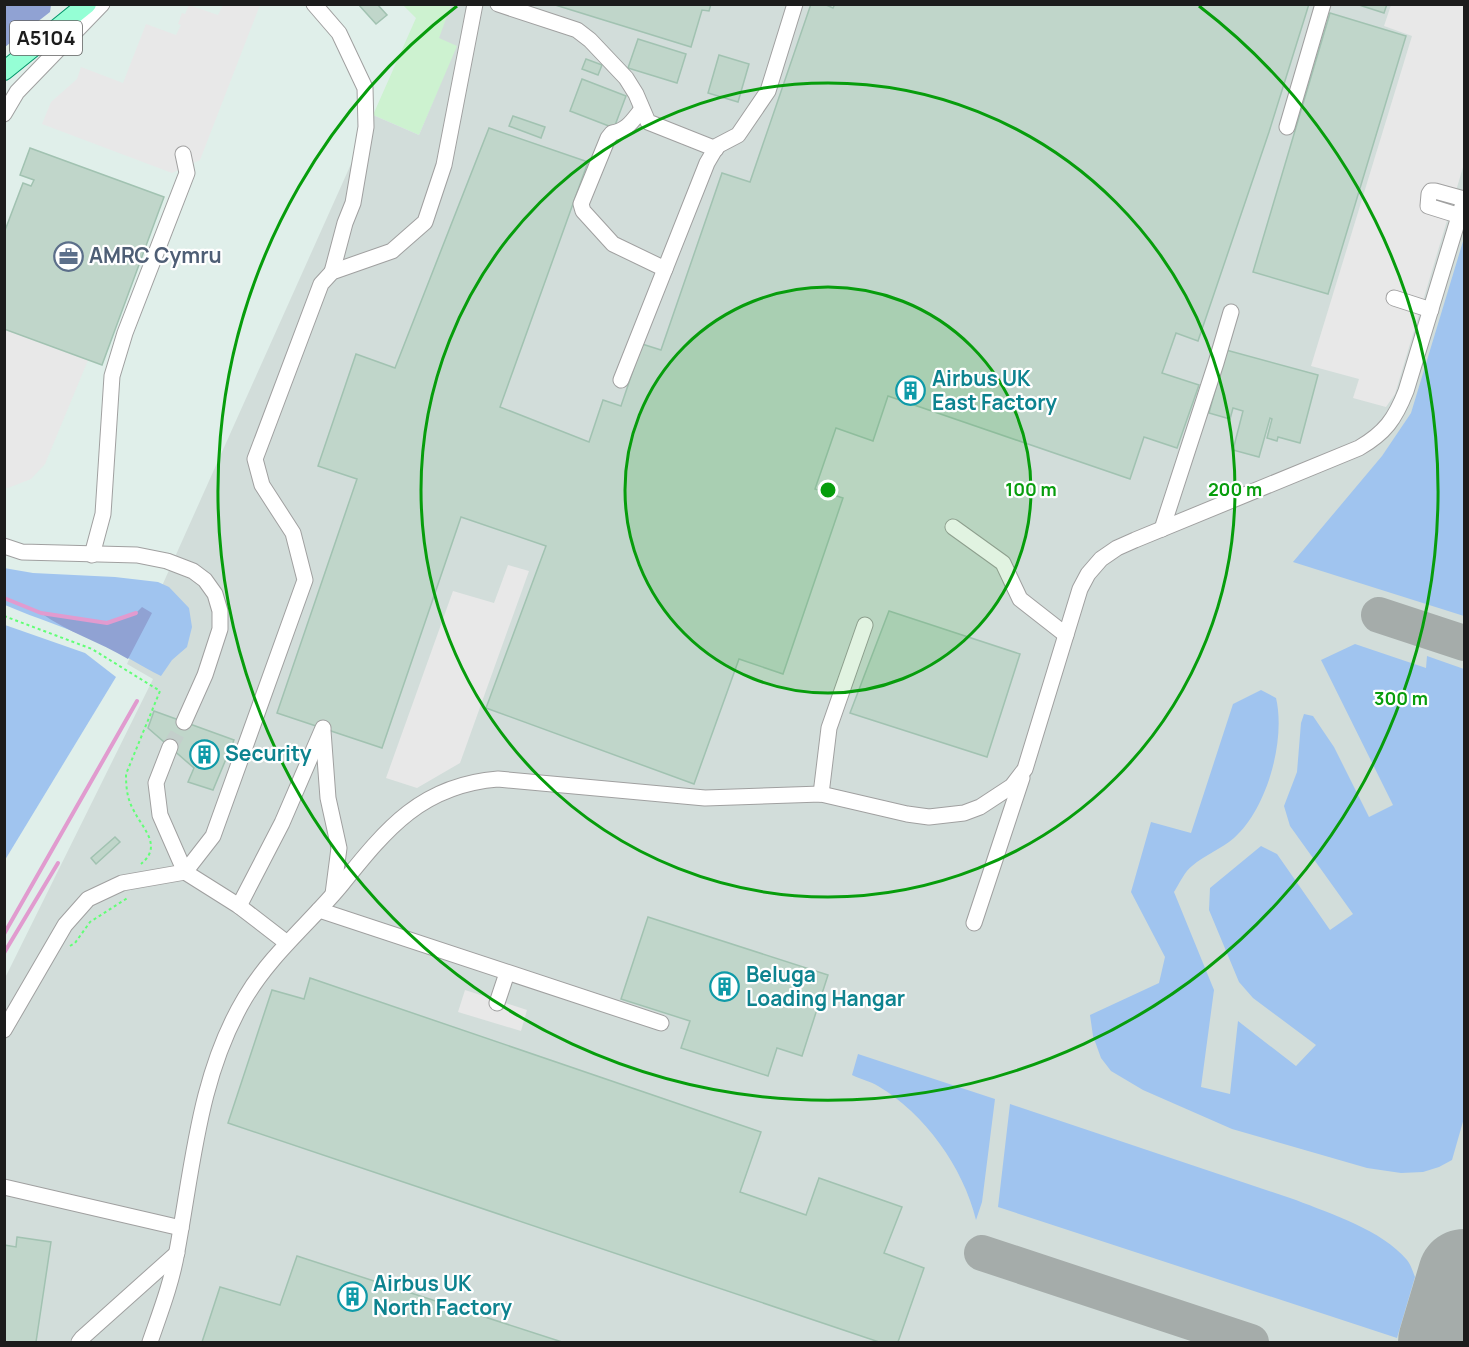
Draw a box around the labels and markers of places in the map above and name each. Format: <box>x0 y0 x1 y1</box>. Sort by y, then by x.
office icon: AMRC Cymru <box>52 240 84 272</box>
place label: AMRC Cymru <box>89 241 222 269</box>
place label: Airbus UK East Factory <box>932 364 1057 416</box>
building icon: Airbus UK East Factory <box>895 375 927 407</box>
centre of rings <box>818 480 838 500</box>
building icon: Security <box>188 738 220 770</box>
place label: Security <box>225 739 312 767</box>
place label: Beluga Loading Hangar <box>746 960 905 1012</box>
building icon: Beluga Loading Hangar <box>709 971 741 1003</box>
place label: Airbus UK North Factory <box>373 1269 512 1321</box>
building icon: Airbus UK North Factory <box>336 1280 368 1312</box>

